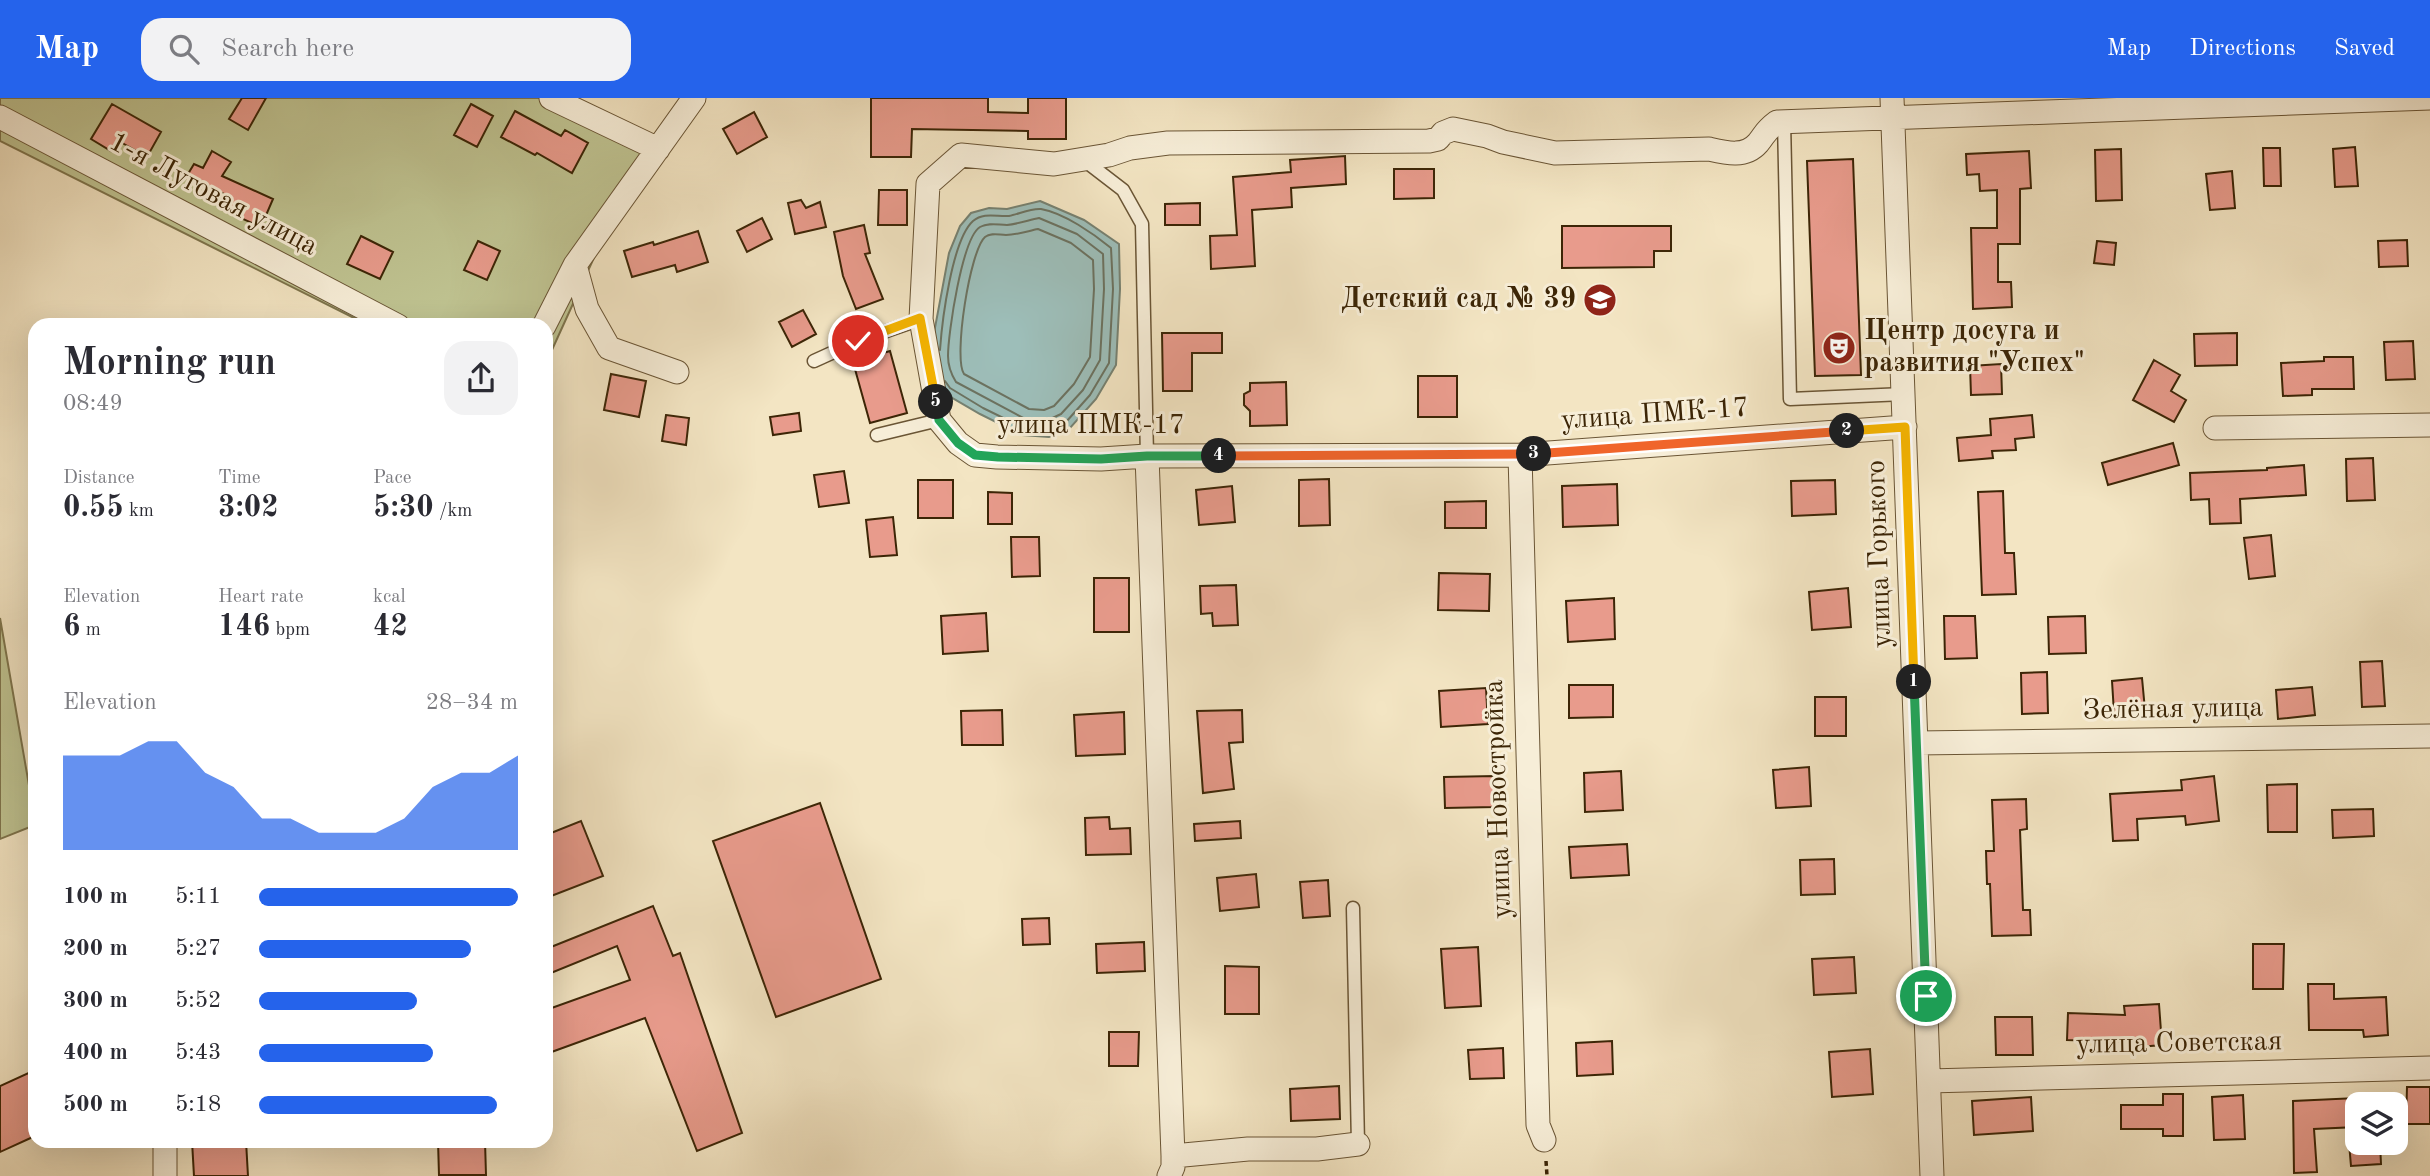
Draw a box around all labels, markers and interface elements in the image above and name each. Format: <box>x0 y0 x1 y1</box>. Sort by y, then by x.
search box <box>141 18 631 81</box>
icon: search <box>165 30 203 68</box>
text: Map <box>35 33 99 66</box>
text: Search here <box>221 36 354 62</box>
text: Map <box>2107 37 2151 61</box>
text: Directions <box>2189 37 2296 61</box>
text: Saved <box>2334 37 2395 61</box>
street label: 1-я Луговая улица <box>104 128 322 262</box>
school or university icon: Детский сад № 39 <box>1581 281 1619 319</box>
place label: Детский сад № 39 <box>1341 285 1576 314</box>
pin <box>828 311 888 371</box>
place label: Центр досуга и развития "Успех" <box>1864 318 2085 378</box>
icon: check <box>839 322 877 360</box>
theatre icon: Центр досуга и развития "Успех" <box>1820 329 1858 367</box>
button: share <box>444 341 518 415</box>
text: Morning run <box>63 345 276 383</box>
pin: 5 <box>918 384 954 420</box>
text: 08:49 <box>63 392 123 415</box>
text: 5 <box>930 392 941 411</box>
street label: улица ПМК-17 <box>1560 394 1750 436</box>
street label: улица ПМК-17 <box>997 412 1185 440</box>
pin: 2 <box>1829 414 1864 448</box>
text: 2 <box>1841 421 1852 440</box>
pin: 3 <box>1516 436 1552 472</box>
pin: 4 <box>1202 438 1236 474</box>
text: 3 <box>1528 444 1539 463</box>
text: 4 <box>1213 446 1224 465</box>
street label: улица Горького <box>1863 459 1897 649</box>
text: Distance <box>63 469 135 488</box>
text: Time <box>218 469 261 488</box>
text: Pace <box>373 469 412 488</box>
text: 0.55 <box>63 493 124 523</box>
text: 3:02 <box>218 493 279 523</box>
text: 5:30 <box>373 493 434 523</box>
text: km <box>124 502 154 521</box>
text: /km <box>434 502 472 521</box>
text: Elevation <box>63 588 140 607</box>
text: Heart rate <box>218 588 303 607</box>
text: kcal <box>373 588 406 607</box>
text: 6 <box>63 612 80 642</box>
text: 146 <box>218 612 270 642</box>
text: 42 <box>373 612 408 642</box>
text: m <box>80 621 101 640</box>
text: bpm <box>270 621 310 640</box>
pin: 1 <box>1896 664 1932 700</box>
text: 1 <box>1908 672 1919 691</box>
street label: улица Новостройка <box>1481 679 1517 919</box>
text: Elevation <box>63 691 157 714</box>
text: 28–34 m <box>426 691 518 714</box>
street label: Зелёная улица <box>2082 694 2264 726</box>
text: 100 m <box>63 885 128 908</box>
text: 5:11 <box>175 885 221 908</box>
text: 200 m <box>63 937 128 960</box>
text: 5:27 <box>175 937 221 960</box>
pin <box>1896 966 1956 1026</box>
icon: arrive <box>1907 977 1945 1015</box>
text: 300 m <box>63 989 128 1012</box>
text: 5:52 <box>175 989 221 1012</box>
street label: улица Советская <box>2076 1028 2282 1060</box>
text: 400 m <box>63 1041 128 1064</box>
text: 5:43 <box>175 1041 221 1064</box>
map controls <box>2345 1092 2408 1155</box>
button: layers <box>2345 1092 2408 1155</box>
text: 500 m <box>63 1093 128 1116</box>
text: 5:18 <box>175 1093 221 1116</box>

